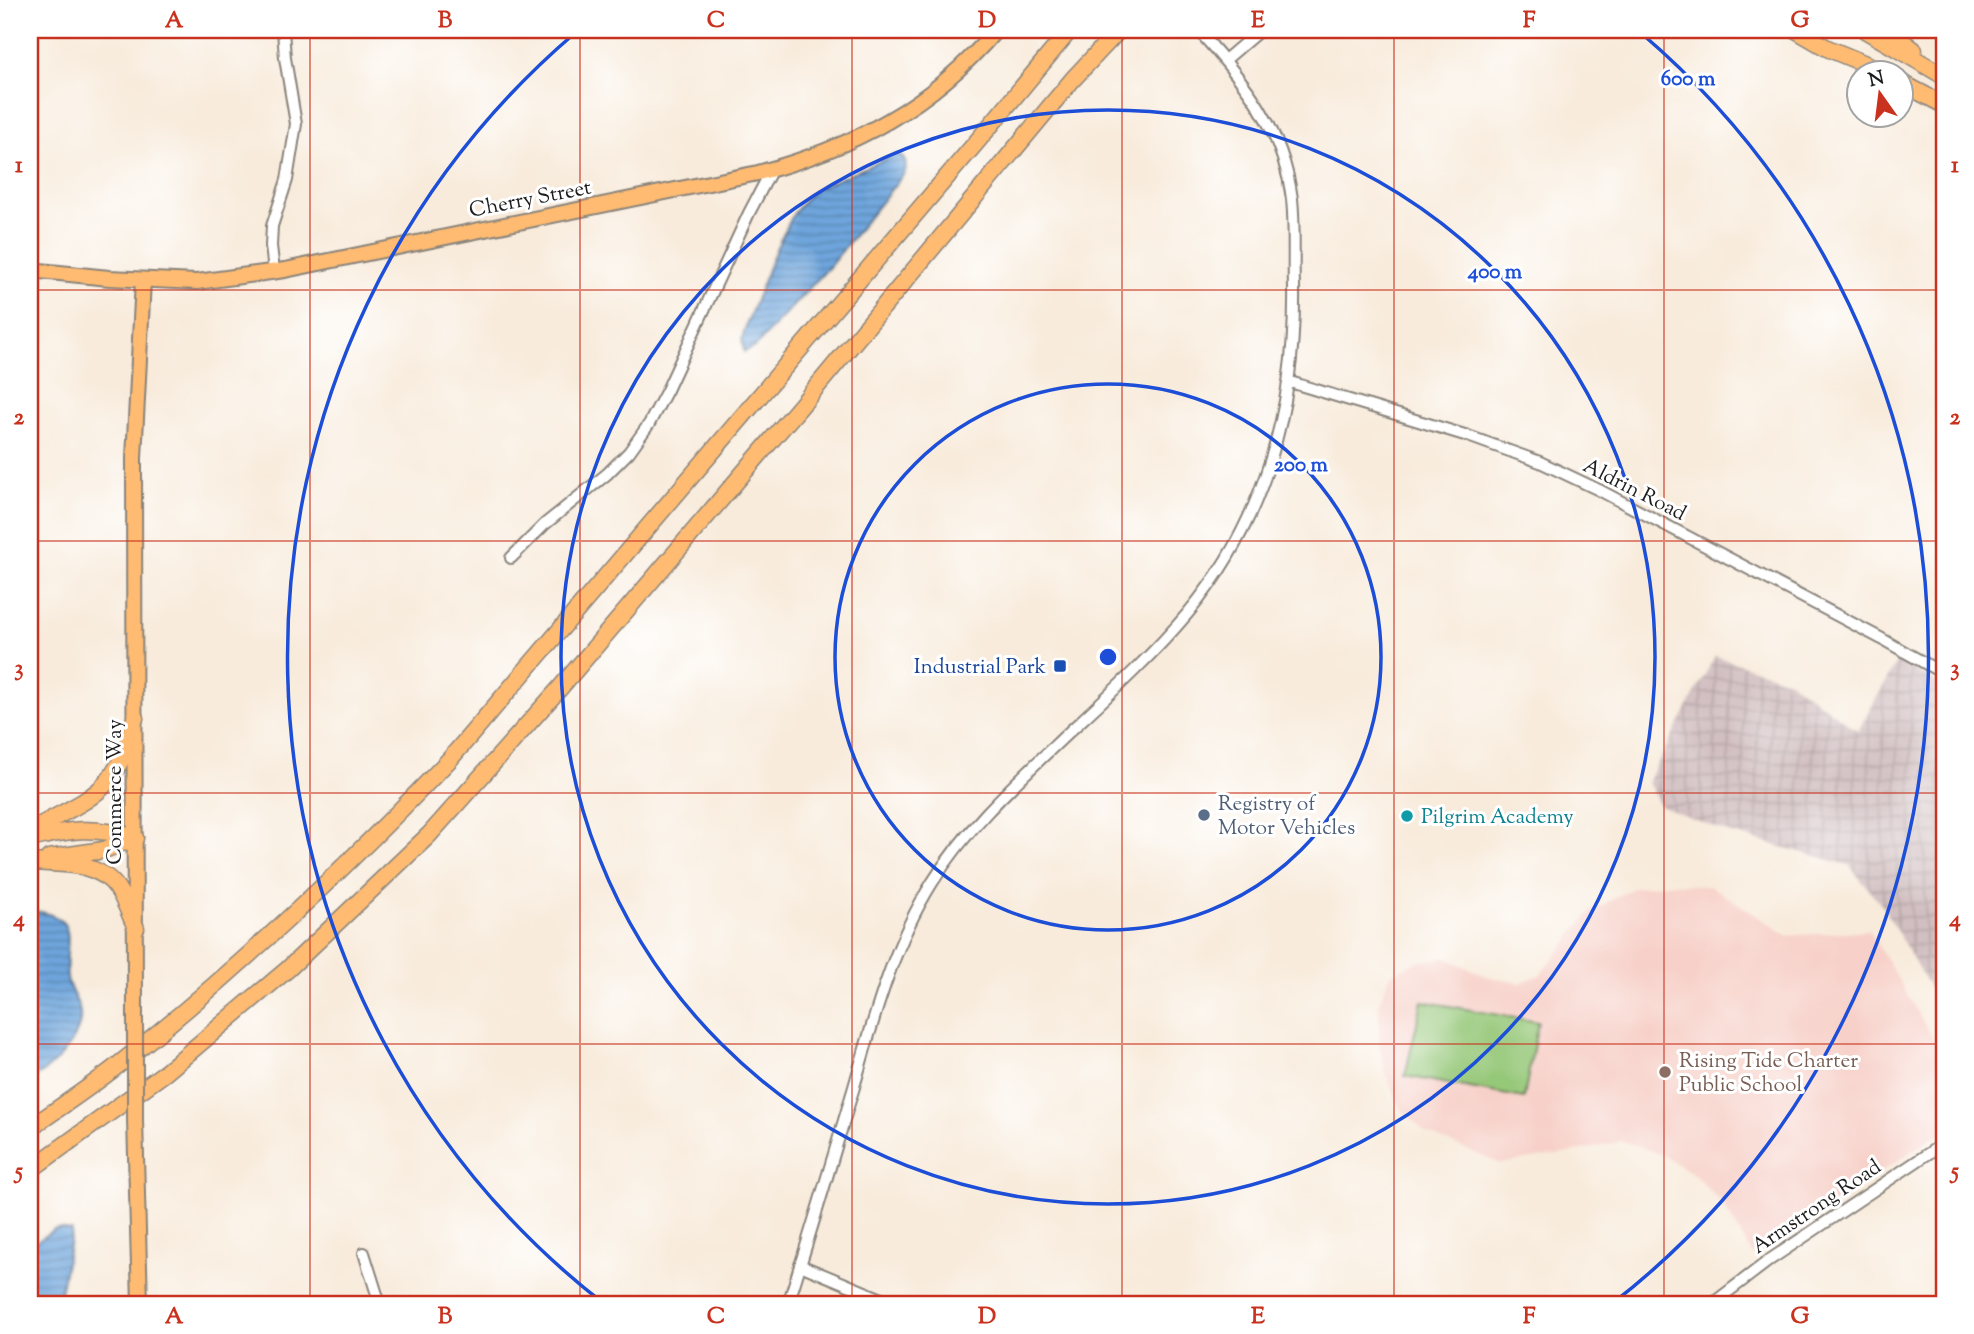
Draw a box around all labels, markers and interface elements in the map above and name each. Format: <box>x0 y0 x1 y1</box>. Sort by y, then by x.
text: A <box>165 5 184 38</box>
text: B <box>438 5 453 38</box>
text: C <box>707 5 725 38</box>
text: D <box>978 5 996 38</box>
text: E <box>1251 5 1265 38</box>
text: F <box>1523 5 1536 38</box>
text: G <box>1791 5 1810 38</box>
north arrow <box>1844 60 1914 130</box>
text: 600 m <box>1661 65 1716 95</box>
text: N <box>1866 65 1887 95</box>
text: 1 <box>15 150 23 183</box>
text: 1 <box>1951 150 1959 183</box>
street label: Cherry Street <box>467 173 594 226</box>
text: 400 m <box>1467 258 1523 288</box>
text: 2 <box>14 402 25 435</box>
text: 2 <box>1950 402 1961 435</box>
text: 200 m <box>1274 451 1329 481</box>
street label: Aldrin Road <box>1577 452 1691 530</box>
centre of rings <box>1096 645 1120 669</box>
text: 3 <box>14 653 24 686</box>
place label: Industrial Park <box>914 653 1047 683</box>
text: 3 <box>1950 653 1960 686</box>
marker: Industrial Park <box>1052 658 1068 674</box>
street label: Commerce Way <box>101 719 131 865</box>
place label: Registry of Motor Vehicles <box>1218 790 1355 844</box>
place label: Pilgrim Academy <box>1421 803 1574 833</box>
marker: Registry of Motor Vehicles <box>1196 807 1212 823</box>
marker: Pilgrim Academy <box>1399 808 1415 824</box>
text: 4 <box>12 904 25 937</box>
text: 4 <box>1948 904 1961 937</box>
place label: Rising Tide Charter Public School <box>1679 1047 1858 1101</box>
marker: Rising Tide Charter Public School <box>1657 1064 1673 1080</box>
street label: Armstrong Road <box>1746 1153 1888 1262</box>
text: 5 <box>13 1156 23 1189</box>
text: 5 <box>1949 1156 1959 1189</box>
text: A <box>165 1301 184 1334</box>
text: B <box>438 1301 453 1334</box>
text: C <box>707 1301 725 1334</box>
text: D <box>978 1301 996 1334</box>
text: E <box>1251 1301 1265 1334</box>
text: F <box>1523 1301 1536 1334</box>
text: G <box>1791 1301 1810 1334</box>

